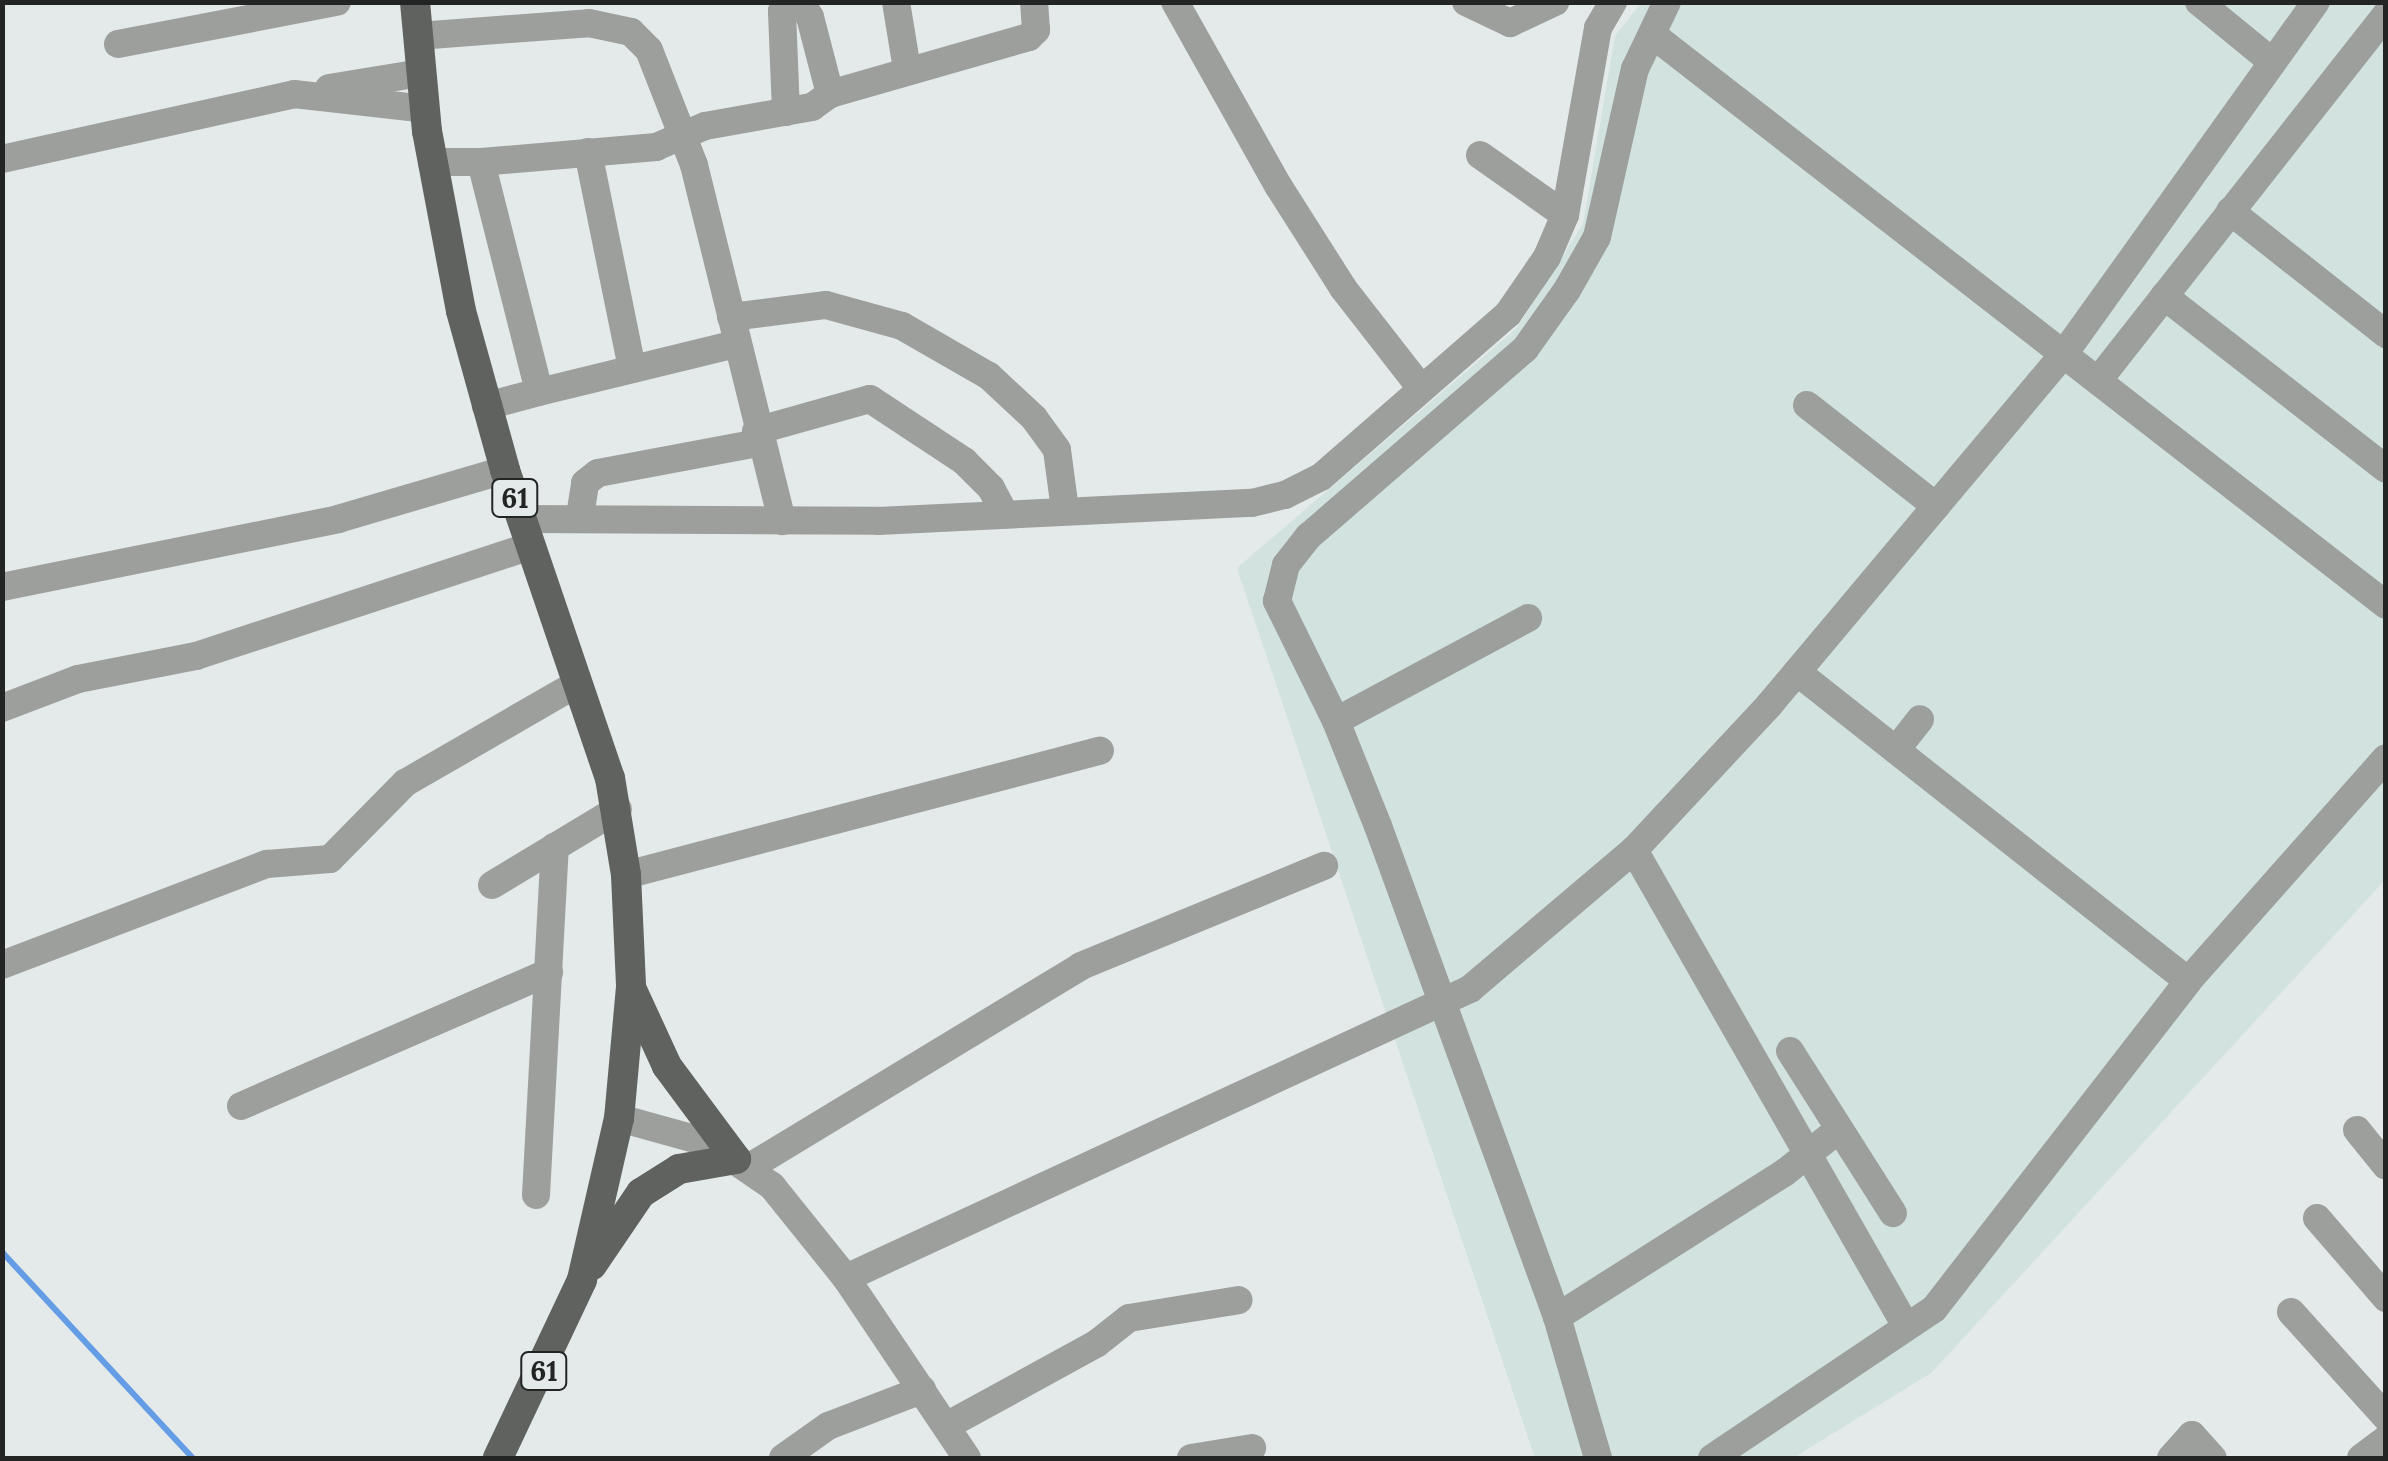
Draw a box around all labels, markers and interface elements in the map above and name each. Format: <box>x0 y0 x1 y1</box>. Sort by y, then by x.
road number: 61 <box>490 475 540 521</box>
road number: 61 <box>519 1348 569 1394</box>

